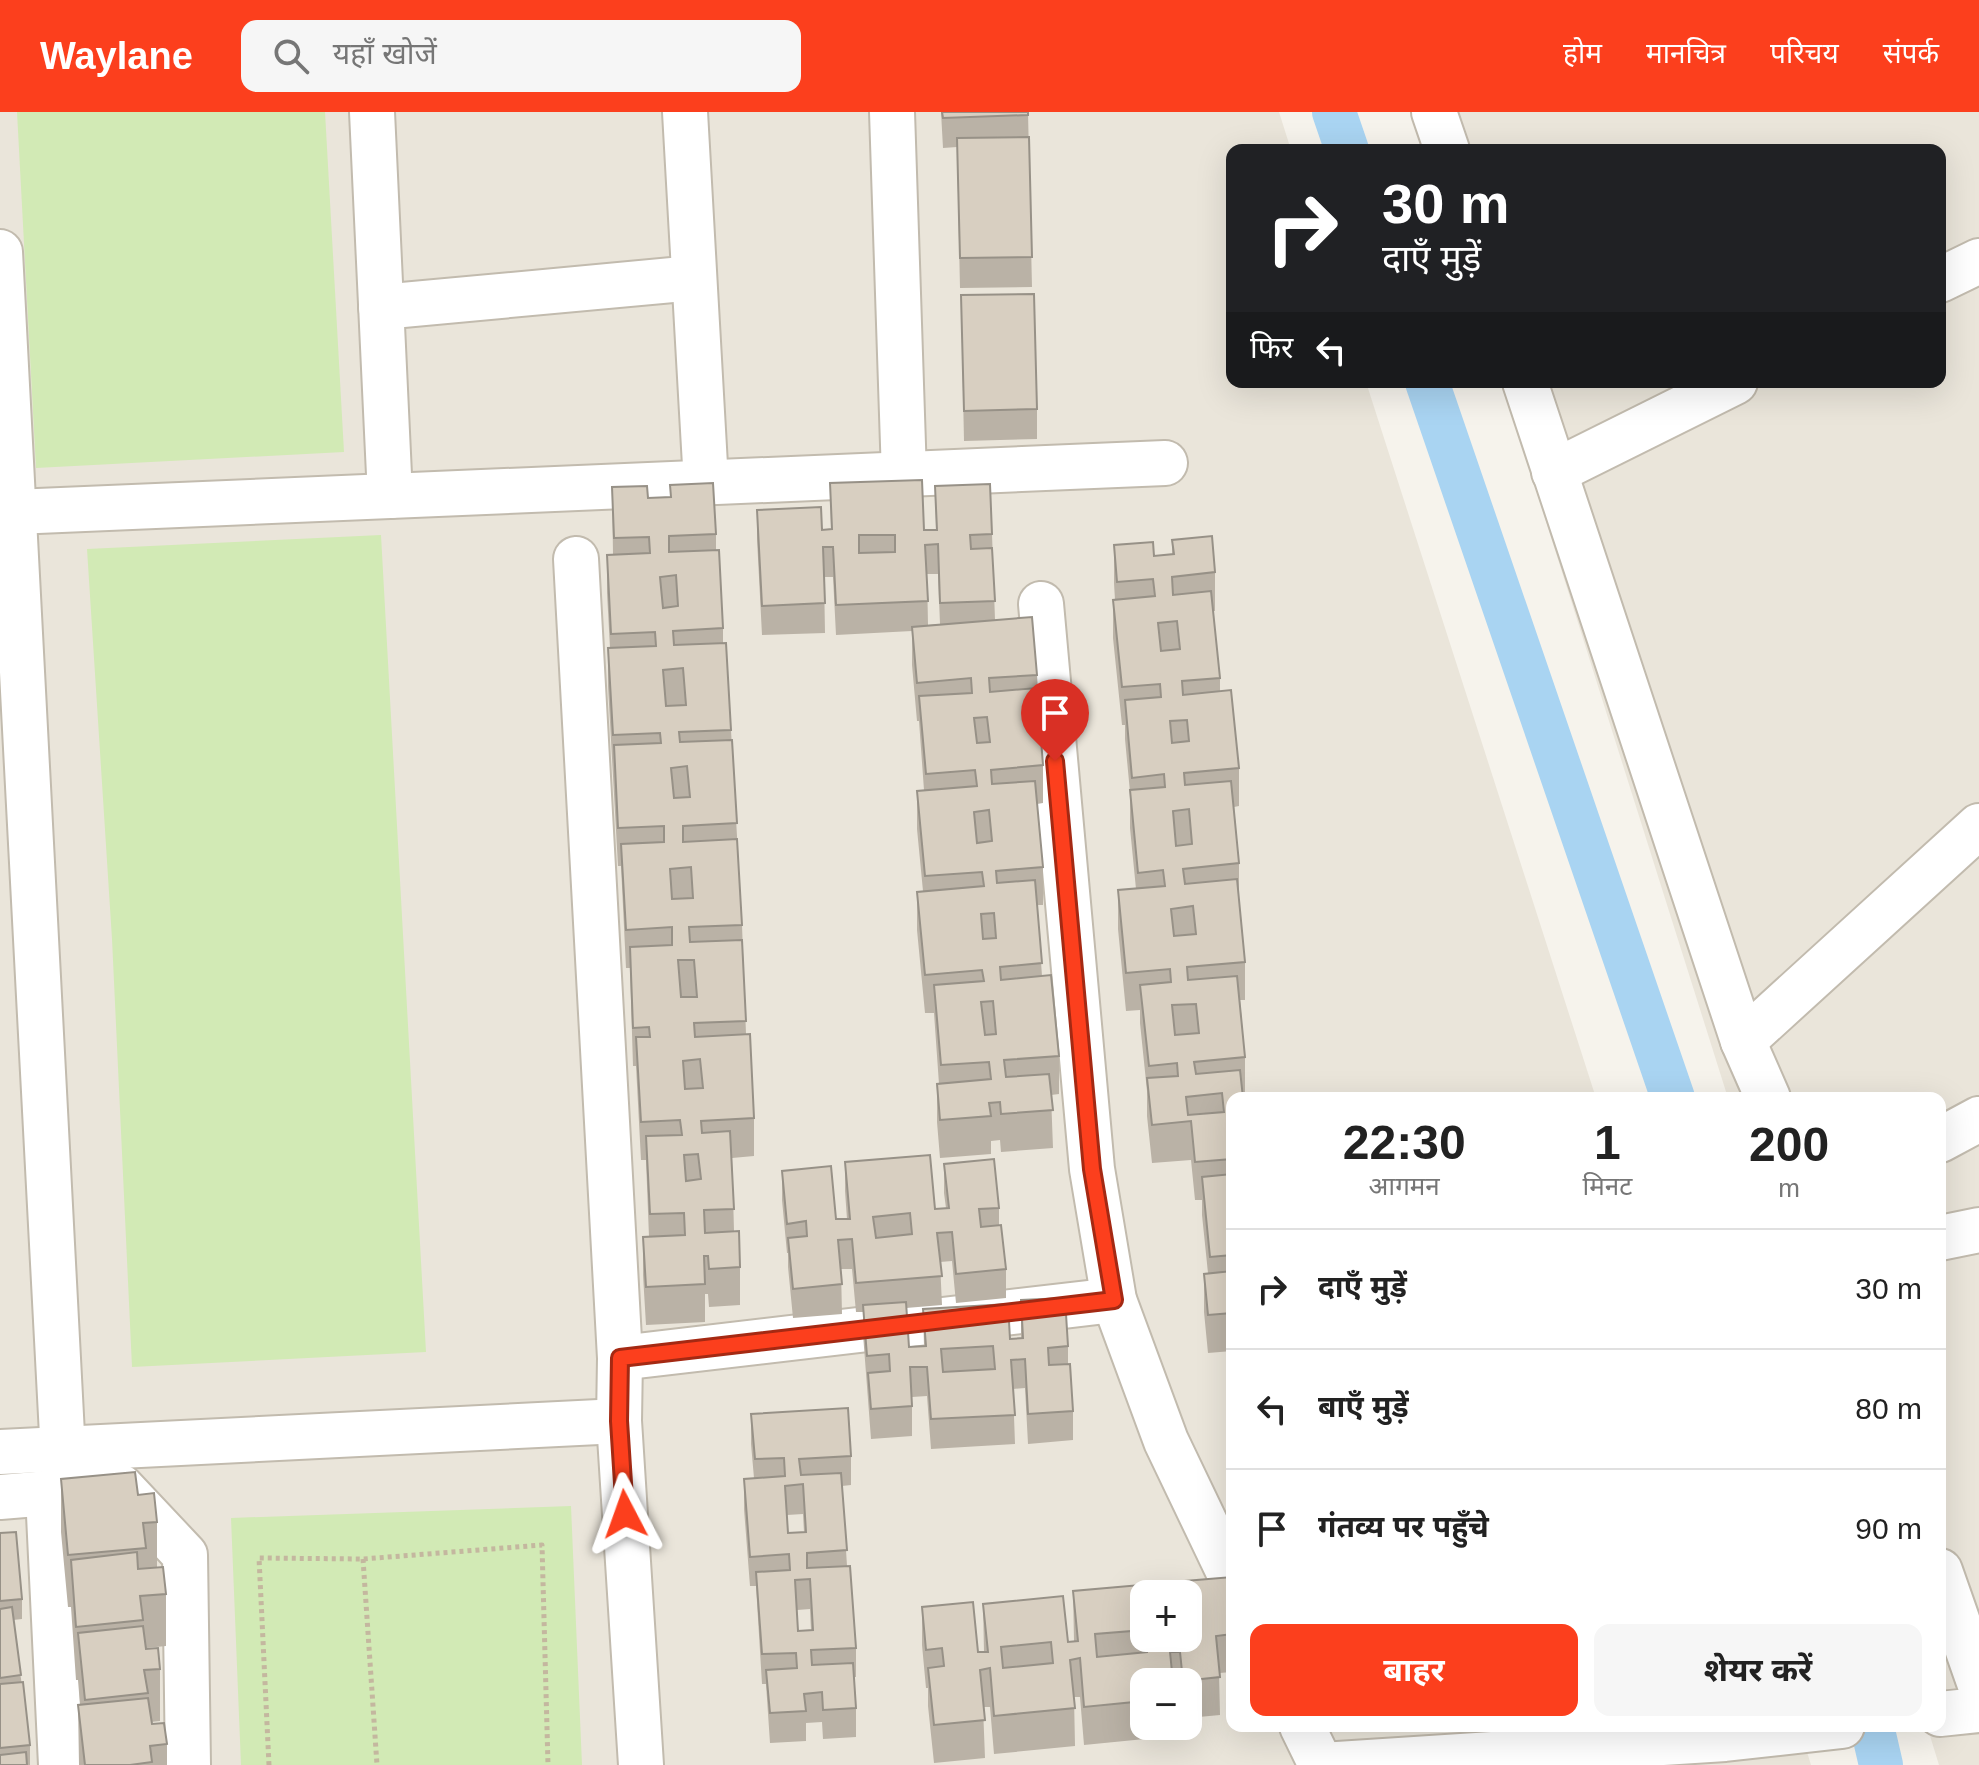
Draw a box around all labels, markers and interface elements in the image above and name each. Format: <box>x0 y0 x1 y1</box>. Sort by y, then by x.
search box <box>241 20 801 92</box>
icon: search <box>269 34 313 78</box>
text: Waylane <box>40 35 193 77</box>
text: यहाँ खोजें <box>333 37 437 70</box>
text: होम <box>1563 38 1602 69</box>
text: मानचित्र <box>1646 38 1726 69</box>
text: परिचय <box>1770 38 1839 69</box>
text: संपर्क <box>1883 38 1939 69</box>
text: 30 m <box>1382 172 1510 235</box>
icon: right <box>1250 176 1354 280</box>
text: दाएँ मुड़ें <box>1382 238 1481 279</box>
icon: left <box>1309 328 1353 372</box>
text: फिर <box>1250 331 1293 364</box>
pin <box>1021 679 1089 761</box>
icon: arrive <box>1033 691 1077 735</box>
text: 22:30 <box>1343 1116 1466 1169</box>
text: 1 <box>1594 1116 1621 1169</box>
text: 200 <box>1749 1118 1829 1171</box>
text: आगमन <box>1369 1171 1440 1201</box>
text: मिनट <box>1582 1171 1632 1201</box>
text: m <box>1778 1173 1800 1203</box>
icon: right <box>1250 1267 1294 1311</box>
text: दाएँ मुड़ें <box>1318 1270 1407 1303</box>
text: 30 m <box>1855 1272 1922 1305</box>
icon: left <box>1250 1387 1294 1431</box>
text: बाएँ मुड़ें <box>1318 1390 1409 1423</box>
text: 80 m <box>1855 1392 1922 1425</box>
position arrow <box>583 1472 667 1556</box>
icon: arrive <box>1250 1507 1294 1551</box>
text: गंतव्य पर पहुँचे <box>1318 1510 1489 1543</box>
text: 90 m <box>1855 1512 1922 1545</box>
map controls <box>1130 1580 1202 1740</box>
button: + <box>1130 1580 1202 1652</box>
button: बाहर <box>1250 1624 1578 1716</box>
button: शेयर करें <box>1594 1624 1922 1716</box>
button: − <box>1130 1668 1202 1740</box>

